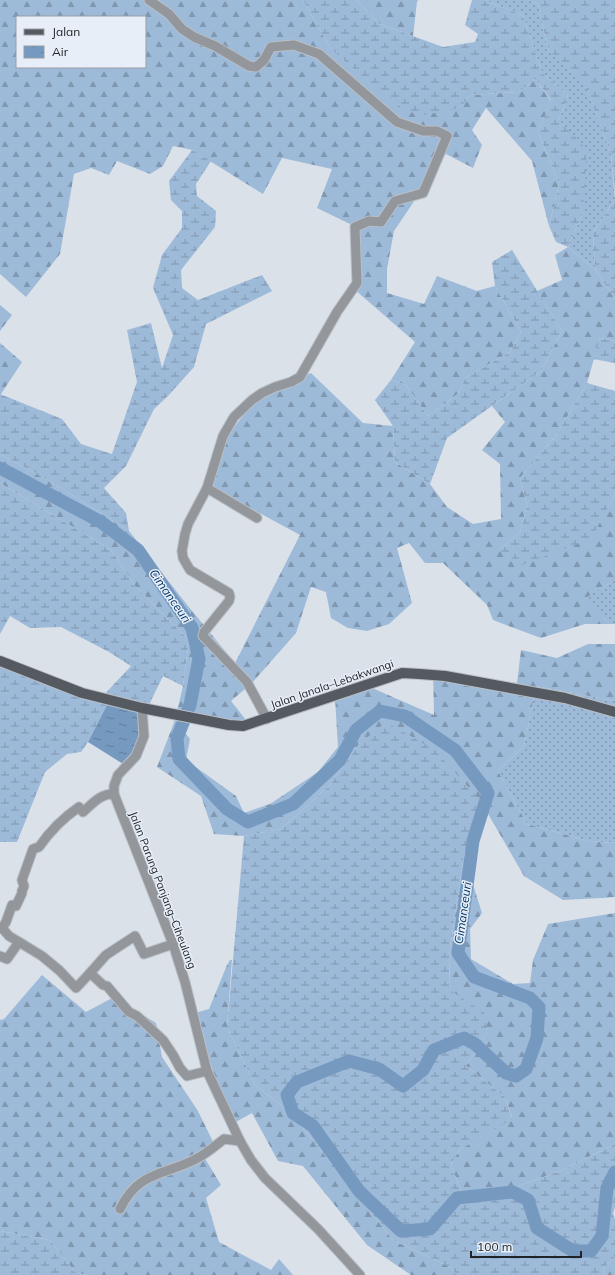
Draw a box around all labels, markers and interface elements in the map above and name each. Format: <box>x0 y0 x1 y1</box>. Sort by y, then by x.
legend <box>16 16 146 68</box>
text: Jalan <box>52 24 80 39</box>
text: Air <box>52 44 69 59</box>
water label: Cimanceuri <box>146 566 195 626</box>
street label: Jalan Janala–Lebakwangi <box>269 656 395 712</box>
street label: Jalan Parung Panjang–Ciheulang <box>126 809 200 971</box>
water label: Cimanceuri <box>451 881 474 945</box>
scale bar <box>471 1233 581 1259</box>
text: 100 m <box>477 1239 512 1254</box>

